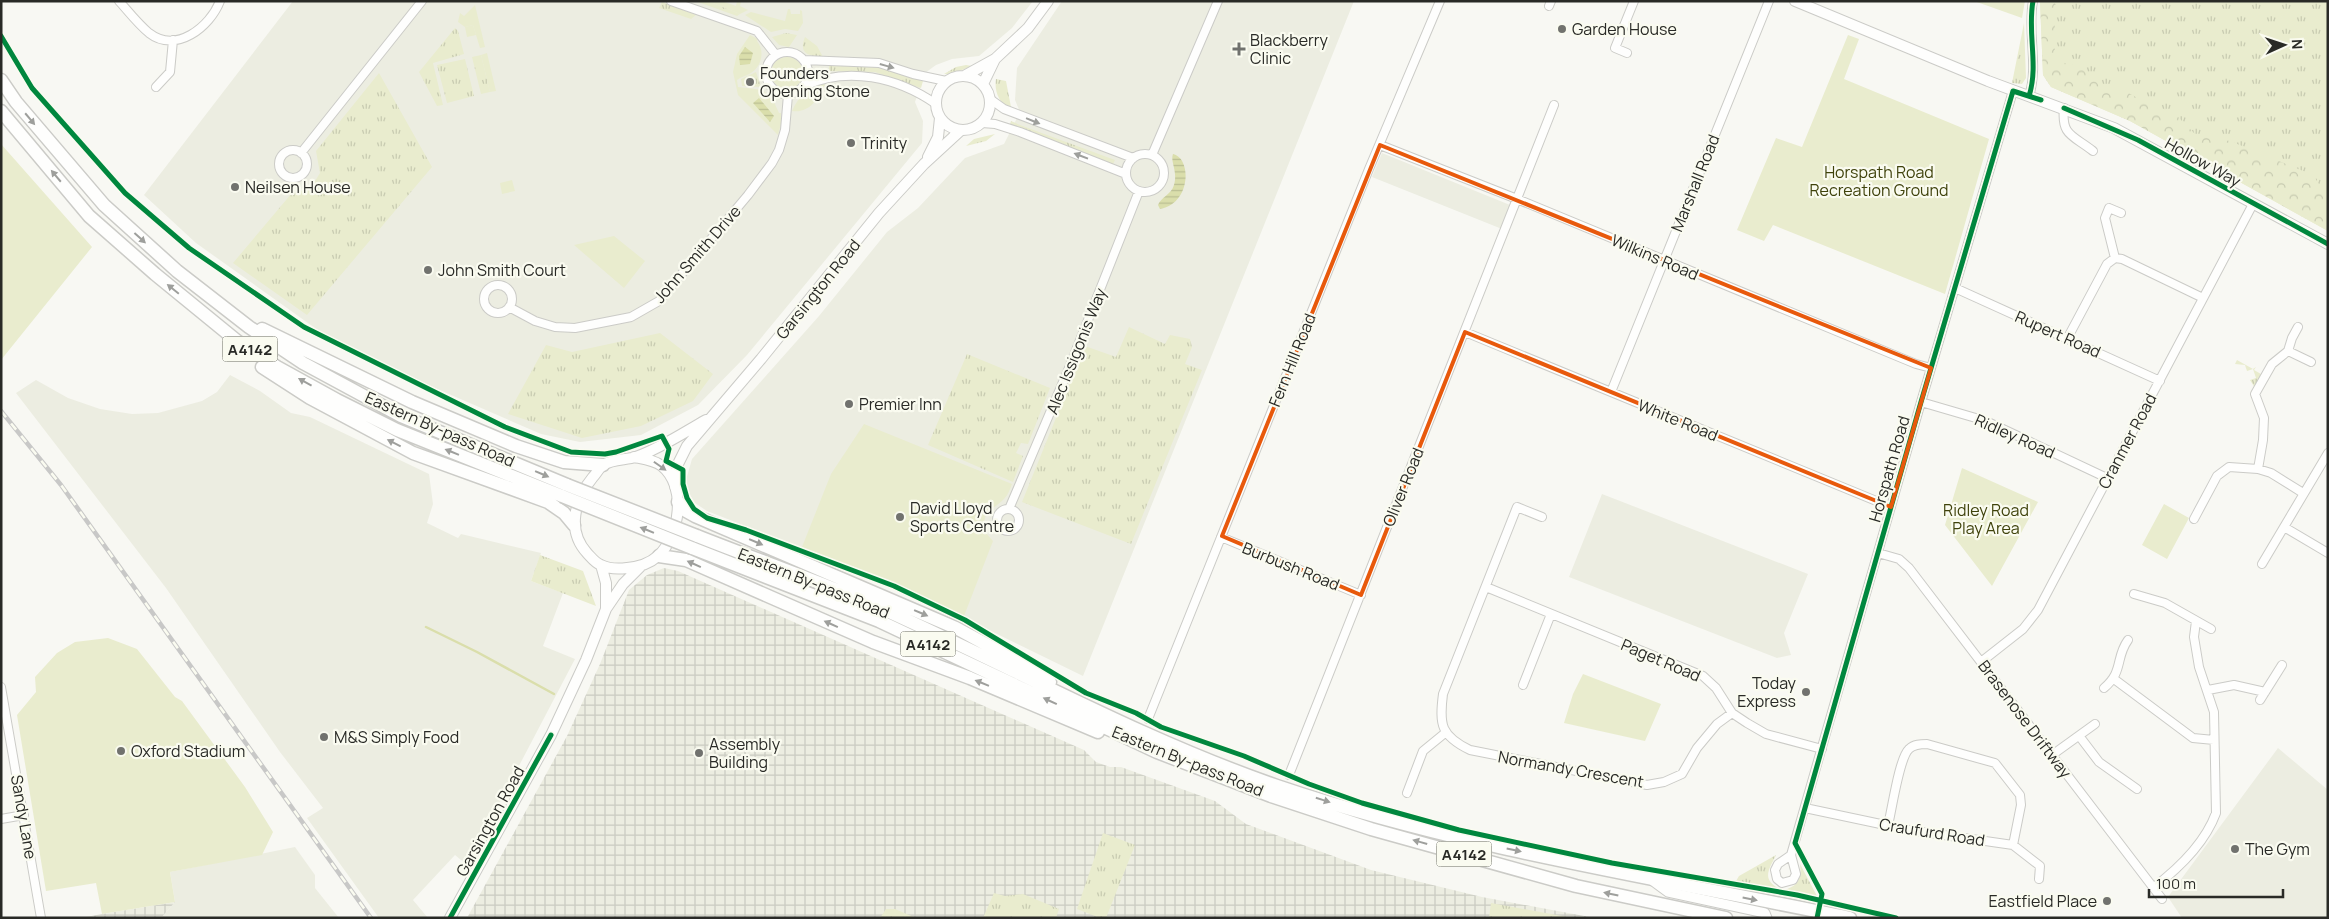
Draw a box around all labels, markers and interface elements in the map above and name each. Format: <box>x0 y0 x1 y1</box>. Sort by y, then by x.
place label: Garden House <box>1572 18 1677 40</box>
north arrow <box>2259 20 2309 70</box>
marker: Garden House <box>1556 23 1568 35</box>
place label: Blackberry Clinic <box>1250 29 1328 69</box>
text: N <box>2288 39 2307 50</box>
marker: Blackberry Clinic <box>1232 42 1246 56</box>
place label: Founders Opening Stone <box>760 62 870 102</box>
one-way arrow <box>879 62 894 70</box>
marker: Founders Opening Stone <box>744 76 756 88</box>
one-way arrow <box>25 112 36 125</box>
one-way arrow <box>1026 117 1040 125</box>
street label: Marshall Road <box>1665 131 1725 235</box>
place label: Trinity <box>861 132 908 154</box>
street label: Hollow Way <box>2161 132 2245 192</box>
marker: Trinity <box>845 137 857 149</box>
one-way arrow <box>1074 151 1088 159</box>
park label: Horspath Road Recreation Ground <box>1809 161 1949 201</box>
one-way arrow <box>50 170 61 183</box>
place label: Neilsen House <box>245 176 351 198</box>
marker: Neilsen House <box>229 181 241 193</box>
street label: John Smith Drive <box>648 200 746 308</box>
street label: Wilkins Road <box>1608 229 1702 285</box>
one-way arrow <box>134 232 146 244</box>
street label: Garsington Road <box>771 234 865 344</box>
place label: John Smith Court <box>438 259 566 281</box>
marker: John Smith Court <box>422 264 434 276</box>
one-way arrow <box>167 283 180 294</box>
street label: Alec Issigonis Way <box>1041 284 1112 417</box>
street label: Rupert Road <box>2012 305 2104 363</box>
street label: Fern Hill Road <box>1263 310 1321 410</box>
road number: A4142 <box>222 336 278 362</box>
one-way arrow <box>298 378 312 387</box>
street label: Eastern By-pass Road <box>362 386 518 472</box>
street label: Cranmer Road <box>2093 389 2161 493</box>
place label: Premier Inn <box>859 393 942 415</box>
street label: White Road <box>1635 394 1721 446</box>
marker: Premier Inn <box>843 398 855 410</box>
street label: Ridley Road <box>1971 409 2059 463</box>
street label: Horspath Road <box>1863 413 1915 525</box>
one-way arrow <box>387 439 402 447</box>
street label: Oliver Road <box>1377 444 1429 530</box>
one-way arrow <box>444 448 459 456</box>
one-way arrow <box>653 461 666 471</box>
one-way arrow <box>535 471 550 479</box>
place label: David Lloyd Sports Centre <box>910 497 1014 537</box>
park label: Ridley Road Play Area <box>1943 499 2029 539</box>
marker: David Lloyd Sports Centre <box>894 511 906 523</box>
one-way arrow <box>639 526 654 534</box>
street label: Burbush Road <box>1239 536 1343 596</box>
one-way arrow <box>749 539 763 547</box>
street label: Eastern By-pass Road <box>735 543 893 623</box>
one-way arrow <box>687 560 701 568</box>
one-way arrow <box>914 610 928 618</box>
one-way arrow <box>824 619 838 627</box>
road number: A4142 <box>900 632 956 656</box>
street label: Paget Road <box>1618 633 1704 687</box>
street label: Brasenose Driftway <box>1973 656 2077 783</box>
place label: Today Express <box>1737 672 1797 712</box>
one-way arrow <box>974 679 989 687</box>
marker: Today Express <box>1800 686 1812 698</box>
one-way arrow <box>1043 697 1057 705</box>
street label: Eastern By-pass Road <box>1109 721 1267 801</box>
place label: M&S Simply Food <box>334 726 459 748</box>
marker: M&S Simply Food <box>318 731 330 743</box>
place label: Assembly Building <box>709 733 781 773</box>
place label: Oxford Stadium <box>131 740 245 762</box>
marker: Oxford Stadium <box>115 745 127 757</box>
street label: Normandy Crescent <box>1496 745 1646 793</box>
marker: Assembly Building <box>693 747 705 759</box>
street label: Garsington Road <box>451 762 529 880</box>
street label: Sandy Lane <box>6 773 42 861</box>
one-way arrow <box>1315 796 1330 804</box>
street label: Craufurd Road <box>1878 813 1986 851</box>
one-way arrow <box>1413 838 1428 846</box>
place label: The Gym <box>2245 838 2310 860</box>
road number: A4142 <box>1436 842 1492 866</box>
marker: The Gym <box>2229 843 2241 855</box>
one-way arrow <box>1506 846 1522 854</box>
scale bar <box>2149 866 2283 898</box>
text: 100 m <box>2156 873 2196 894</box>
one-way arrow <box>1602 889 1618 897</box>
place label: Eastfield Place <box>1989 890 2097 912</box>
one-way arrow <box>1742 895 1758 903</box>
marker: Eastfield Place <box>2101 895 2113 907</box>

